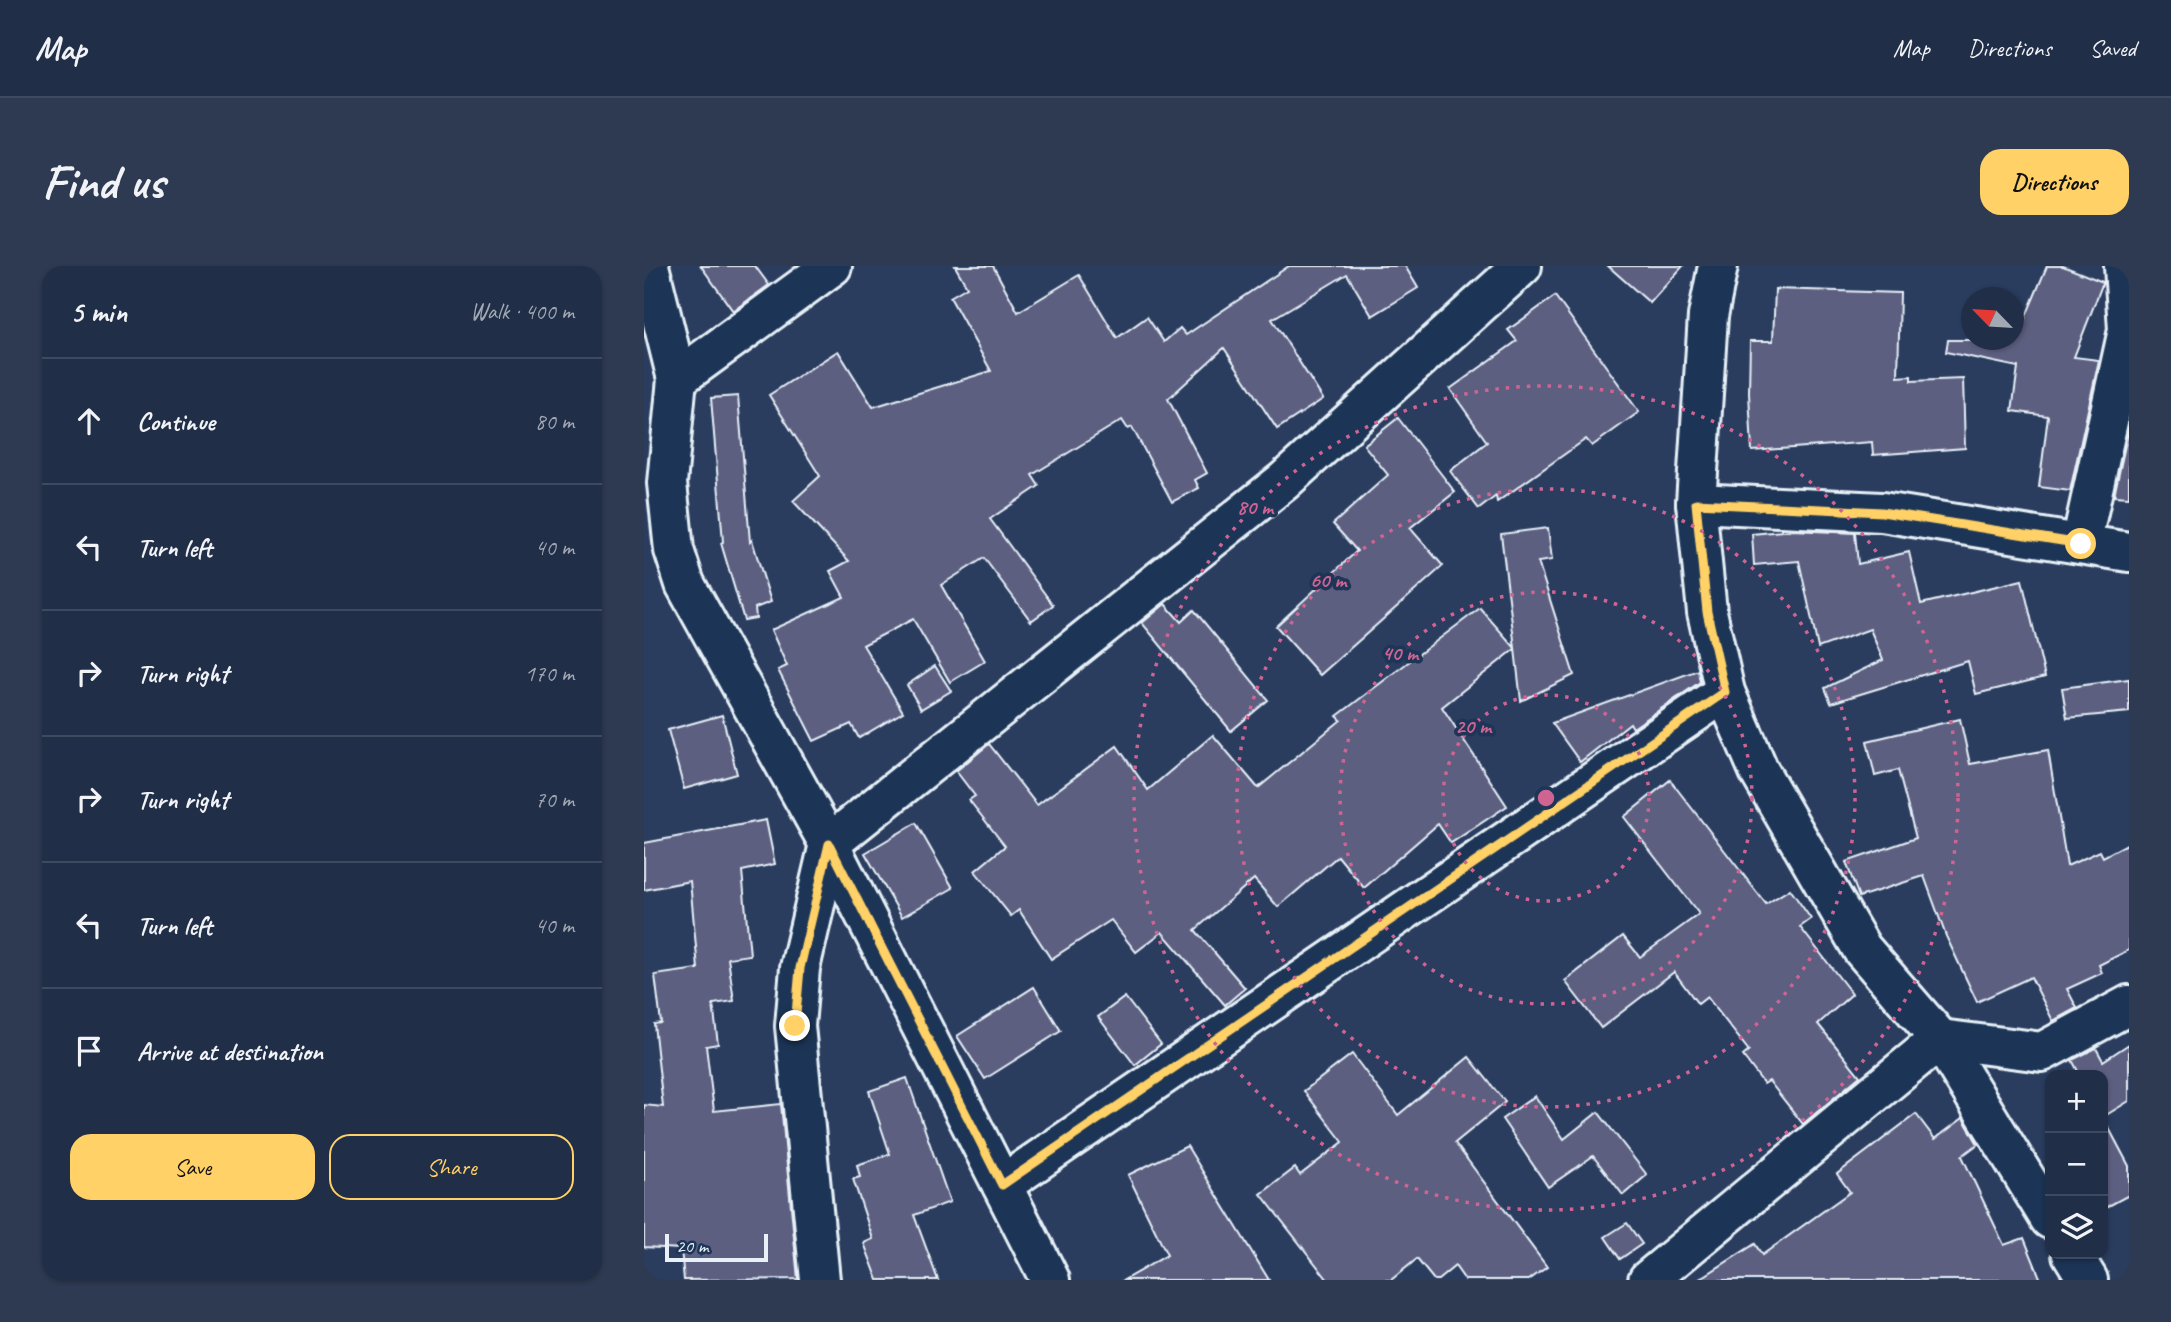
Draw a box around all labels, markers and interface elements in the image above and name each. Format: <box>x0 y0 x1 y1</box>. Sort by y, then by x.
text: Map <box>35 27 86 69</box>
text: Map <box>1893 33 1930 63</box>
text: Directions <box>1968 33 2051 63</box>
text: Saved <box>2089 33 2136 63</box>
button: Directions <box>1980 149 2129 215</box>
text: Find us <box>42 151 164 213</box>
north arrow <box>1961 287 2024 350</box>
text: 5 min <box>70 293 127 331</box>
text: Walk · 400 m <box>470 297 574 326</box>
icon: ahead <box>70 402 108 440</box>
text: Continue <box>137 405 215 438</box>
text: 80 m <box>535 407 574 436</box>
text: 80 m <box>1237 494 1275 520</box>
icon: left <box>70 528 108 566</box>
route start <box>2065 528 2096 559</box>
text: Turn left <box>137 531 212 564</box>
text: 40 m <box>535 533 574 562</box>
text: 60 m <box>1310 567 1348 593</box>
text: 40 m <box>1382 640 1420 666</box>
icon: right <box>70 654 108 692</box>
text: Turn right <box>137 657 228 690</box>
text: 170 m <box>525 659 574 688</box>
text: 20 m <box>1455 713 1493 739</box>
icon: right <box>70 780 108 818</box>
text: Turn right <box>137 783 228 816</box>
text: 70 m <box>535 785 574 814</box>
centre of rings <box>1534 786 1558 810</box>
icon: left <box>70 906 108 944</box>
text: Turn left <box>137 909 212 942</box>
text: 40 m <box>535 911 574 940</box>
route end <box>779 1010 810 1041</box>
icon: arrive <box>70 1032 108 1070</box>
text: Arrive at destination <box>137 1035 323 1068</box>
map controls <box>2045 1070 2108 1259</box>
button: + <box>2045 1070 2108 1133</box>
button: − <box>2045 1133 2108 1196</box>
button: Save <box>70 1134 315 1200</box>
button: Share <box>329 1134 574 1200</box>
button: layers <box>2045 1196 2108 1259</box>
scale bar <box>665 1231 768 1263</box>
text: 20 m <box>676 1234 708 1258</box>

